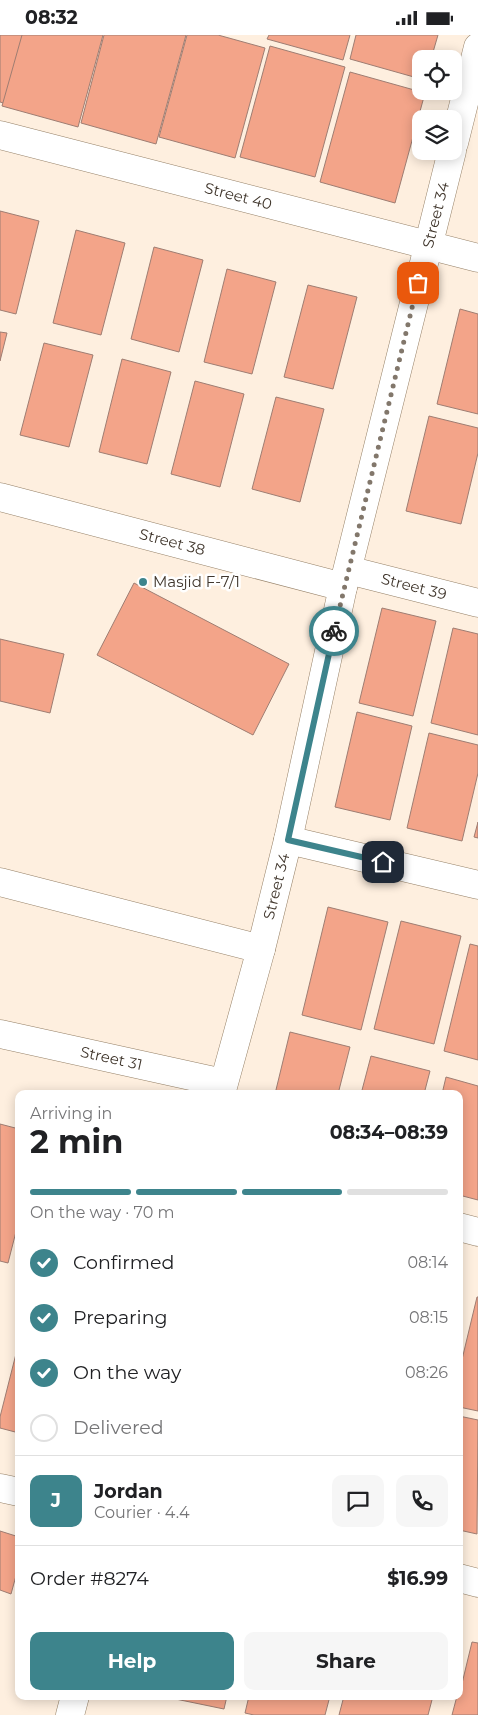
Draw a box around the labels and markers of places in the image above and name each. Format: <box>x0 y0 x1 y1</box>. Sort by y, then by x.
pin <box>397 262 439 304</box>
place label: Masjid F-7/1 <box>153 572 240 591</box>
marker: Masjid F-7/1 <box>137 576 149 588</box>
pin <box>362 841 404 883</box>

